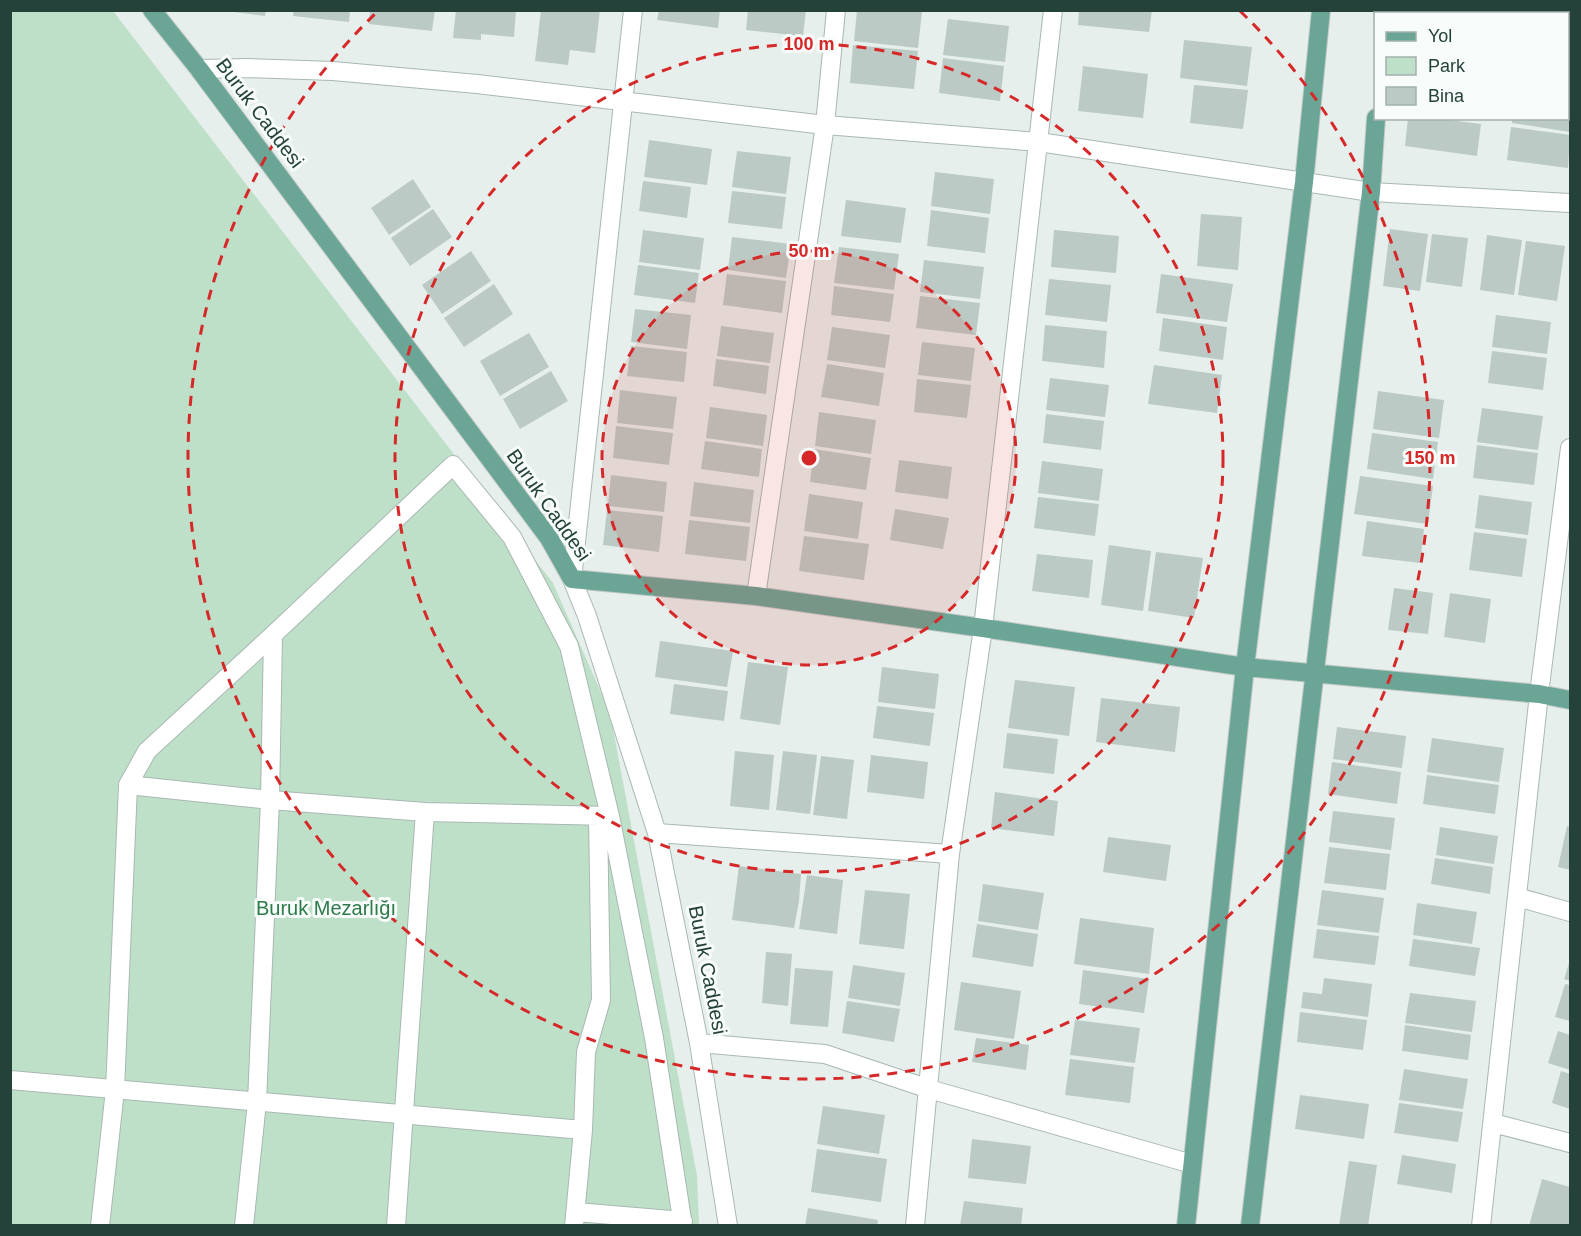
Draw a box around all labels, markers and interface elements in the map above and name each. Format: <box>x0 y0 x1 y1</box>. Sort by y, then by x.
legend <box>1374 12 1569 120</box>
text: Yol <box>1428 26 1452 46</box>
text: 100 m <box>783 34 835 54</box>
street label: Buruk Caddesi <box>212 54 308 172</box>
text: Park <box>1428 56 1466 76</box>
text: Bina <box>1428 86 1465 106</box>
text: 50 m <box>788 241 830 261</box>
street label: Buruk Caddesi <box>502 445 596 565</box>
centre of rings <box>799 448 819 468</box>
text: 150 m <box>1404 448 1456 468</box>
park label: Buruk Mezarlığı <box>256 897 396 919</box>
street label: Buruk Caddesi <box>685 904 731 1036</box>

